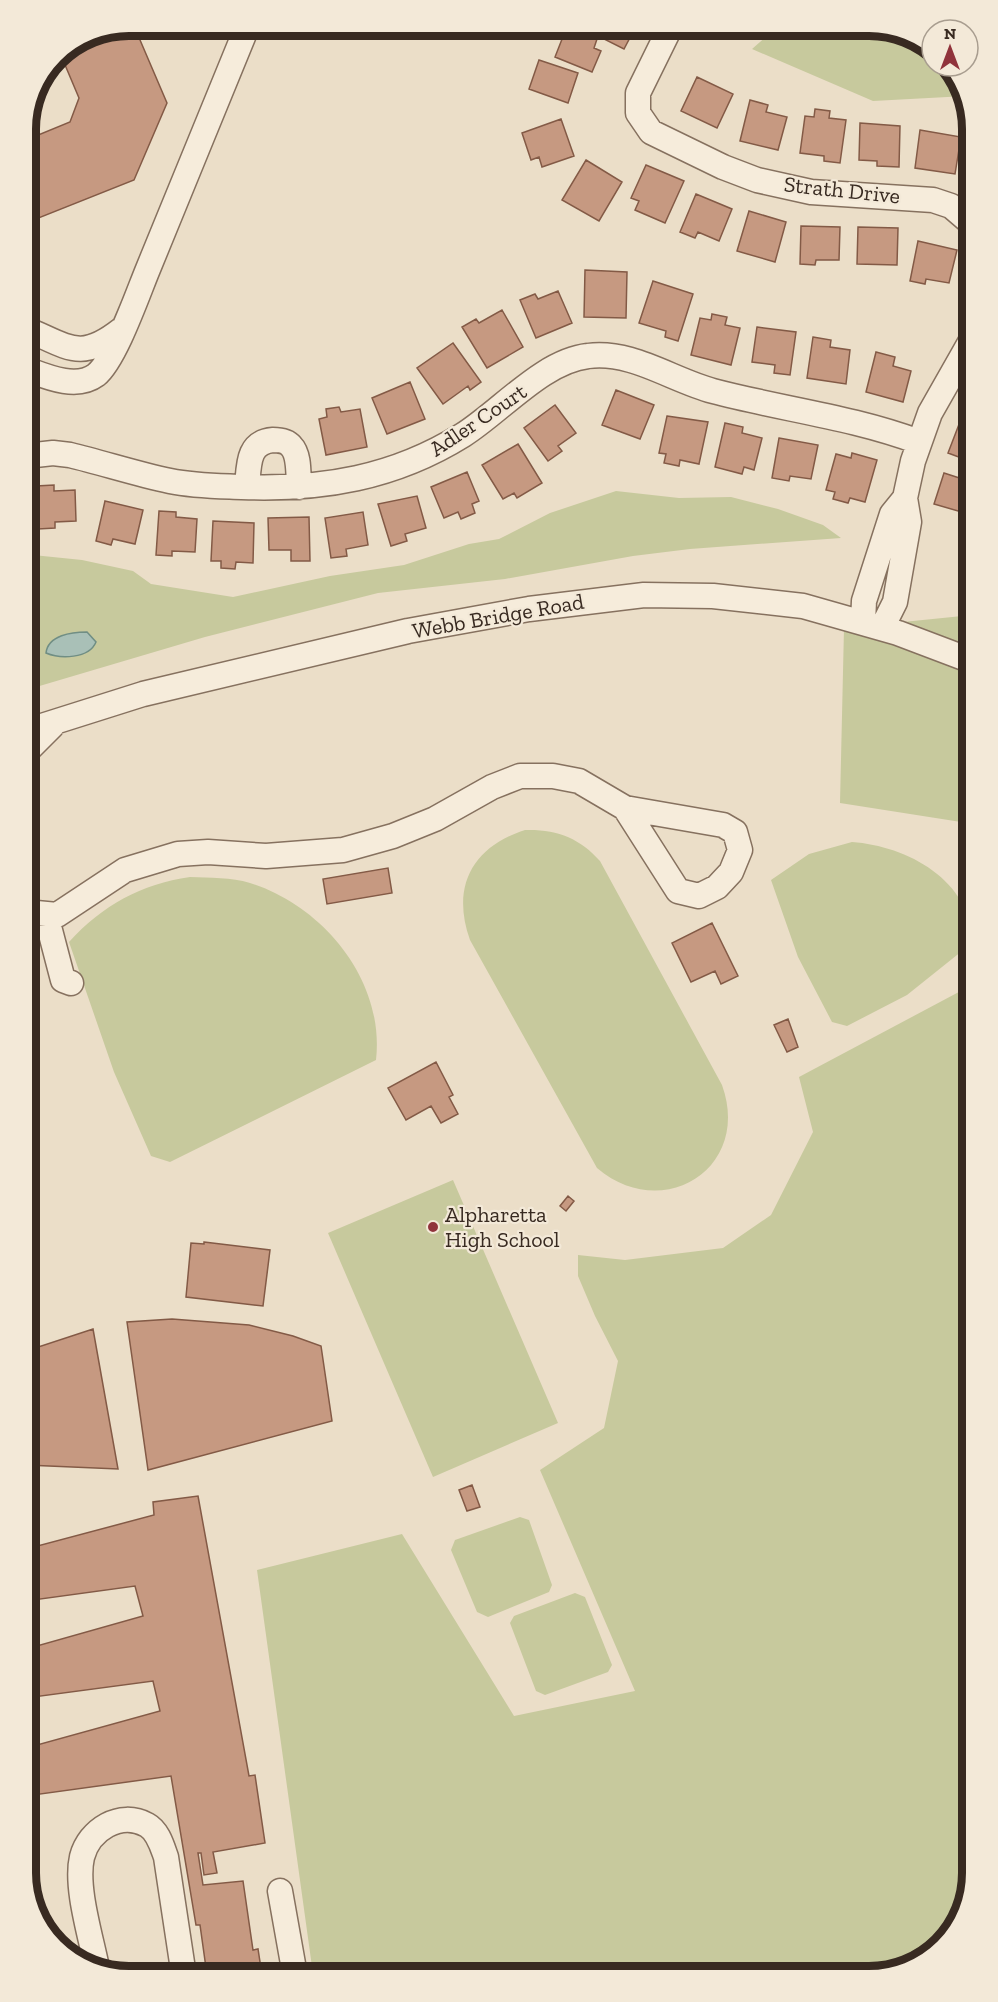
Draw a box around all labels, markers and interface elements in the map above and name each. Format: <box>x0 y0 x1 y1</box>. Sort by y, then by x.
north arrow <box>920 18 980 78</box>
text: N <box>944 24 956 43</box>
street label: Strath Drive <box>783 170 901 210</box>
street label: Adler Court <box>424 377 532 462</box>
street label: Webb Bridge Road <box>410 588 586 644</box>
place label: Alpharetta High School <box>445 1201 560 1253</box>
marker: Alpharetta High School <box>426 1220 440 1234</box>

